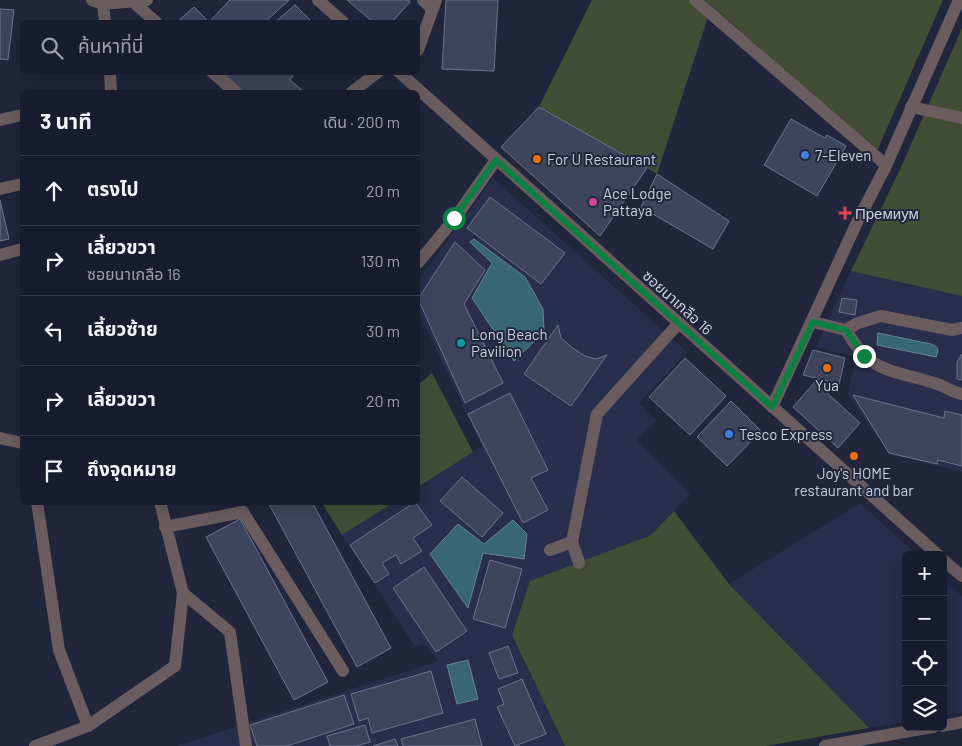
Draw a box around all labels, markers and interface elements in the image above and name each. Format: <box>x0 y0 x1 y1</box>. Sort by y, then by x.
search box <box>20 20 420 75</box>
icon: search <box>38 34 66 62</box>
text: ค้นหาที่นี่ <box>78 34 143 57</box>
text: 3 นาที <box>40 108 92 133</box>
text: เดิน · 200 m <box>323 112 400 131</box>
place label: 7-Eleven <box>815 146 871 164</box>
marker: 7-Eleven <box>799 149 811 161</box>
place label: For U Restaurant <box>547 150 656 168</box>
marker: For U Restaurant <box>531 153 543 165</box>
icon: ahead <box>40 177 68 205</box>
text: ตรงไป <box>87 177 139 200</box>
text: 20 m <box>366 181 400 200</box>
place label: Ace Lodge Pattaya <box>603 184 672 219</box>
marker: Ace Lodge Pattaya <box>587 196 599 208</box>
place label: Премиум <box>855 204 919 222</box>
route start <box>443 207 466 230</box>
marker: Премиум <box>839 207 851 219</box>
text: เลี้ยวขวา <box>87 235 156 258</box>
icon: right <box>40 247 68 275</box>
text: 130 m <box>361 251 400 270</box>
text: ซอยนาเกลือ 16 <box>87 264 181 283</box>
street label: ซอยนาเกลือ 16 <box>639 266 717 338</box>
icon: left <box>40 317 68 345</box>
text: เลี้ยวซ้าย <box>87 317 158 340</box>
text: 30 m <box>366 321 400 340</box>
place label: Long Beach Pavilion <box>471 325 548 360</box>
marker: Long Beach Pavilion <box>455 337 467 349</box>
route end <box>853 345 876 368</box>
marker: Yua <box>821 362 833 374</box>
place label: Yua <box>815 376 839 394</box>
icon: right <box>40 387 68 415</box>
text: เลี้ยวขวา <box>87 387 156 410</box>
text: 20 m <box>366 391 400 410</box>
place label: Tesco Express <box>739 425 832 443</box>
marker: Tesco Express <box>723 428 735 440</box>
marker: Joy's HOME restaurant and bar <box>848 450 860 462</box>
icon: arrive <box>40 457 68 485</box>
text: ถึงจุดหมาย <box>87 457 177 480</box>
place label: Joy's HOME restaurant and bar <box>794 464 914 499</box>
map controls <box>902 551 947 731</box>
button: + <box>902 551 947 596</box>
button: − <box>902 596 947 641</box>
button: locate <box>902 641 947 686</box>
button: layers <box>902 686 947 731</box>

